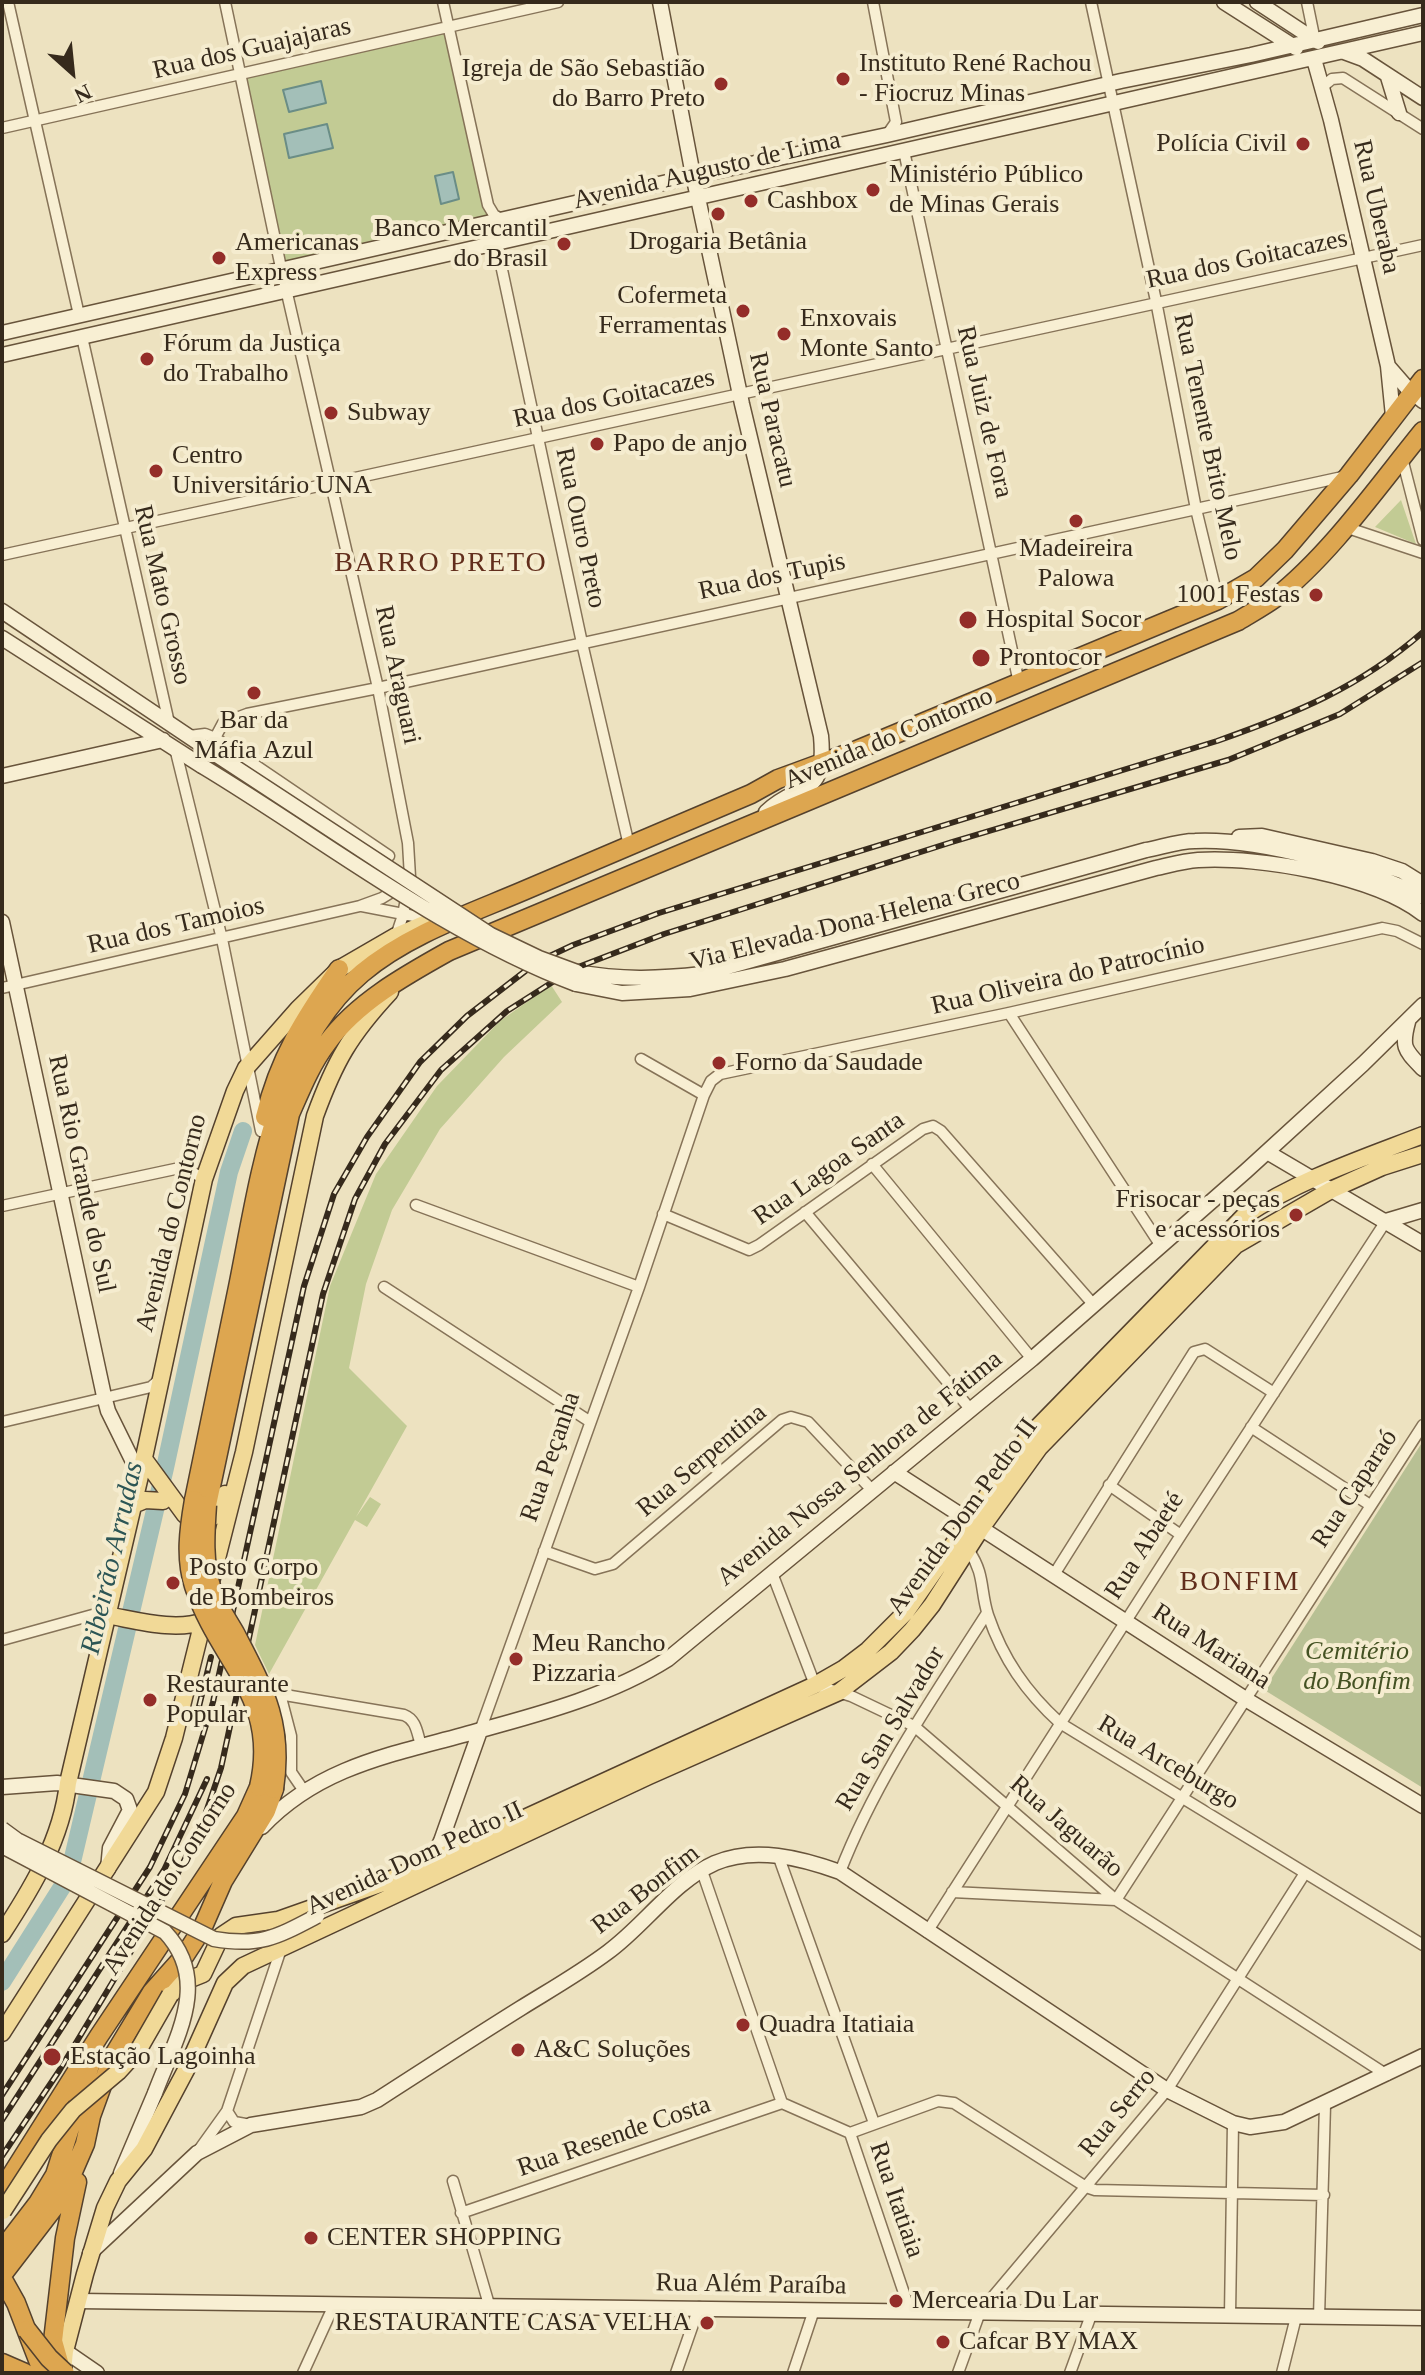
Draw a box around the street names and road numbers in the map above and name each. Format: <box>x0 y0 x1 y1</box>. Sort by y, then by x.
street label: Rua dos Guajajaras <box>150 11 354 87</box>
street label: Avenida Augusto de Lima <box>570 125 844 217</box>
street label: Rua Uberaba <box>1345 137 1407 277</box>
street label: Rua dos Goitacazes <box>1143 223 1351 297</box>
street label: Rua Tenente Brito Melo <box>1166 311 1248 563</box>
street label: Rua Juiz de Fora <box>949 323 1019 501</box>
street label: Rua Paracatu <box>741 349 803 491</box>
street label: Rua dos Goitacazes <box>510 362 718 436</box>
street label: Rua Ouro Preto <box>548 445 612 611</box>
street label: Rua Mato Grosso <box>126 502 198 688</box>
street label: Rua dos Tupis <box>696 546 848 608</box>
street label: Rua Araguari <box>367 603 427 747</box>
street label: Avenida do Contorno <box>780 681 998 797</box>
street label: Via Elevada Dona Helena Greco <box>687 866 1023 978</box>
street label: Rua dos Tamoios <box>85 891 267 961</box>
street label: Rua Oliveira do Patrocínio <box>928 929 1208 1023</box>
street label: Rua Rio Grande do Sul <box>41 1052 121 1296</box>
street label: Rua Lagoa Santa <box>747 1105 911 1233</box>
street label: Avenida do Contorno <box>130 1111 214 1335</box>
street label: Avenida Nossa Senhora de Fátima <box>711 1344 1009 1594</box>
street label: Rua Peçanha <box>514 1388 588 1526</box>
street label: Rua Serpentina <box>631 1398 773 1524</box>
street label: Avenida Dom Pedro II <box>881 1413 1045 1621</box>
street label: Rua Caparaó <box>1305 1424 1405 1554</box>
street label: Rua Abaeté <box>1099 1486 1191 1606</box>
street label: Rua Mariana <box>1146 1597 1276 1697</box>
street label: Rua San Salvador <box>830 1641 952 1817</box>
street label: Rua Arceburgo <box>1092 1709 1244 1817</box>
street label: Rua Jaguarão <box>1003 1769 1129 1885</box>
street label: Avenida do Contorno <box>96 1777 244 1981</box>
street label: Avenida Dom Pedro II <box>302 1795 528 1923</box>
street label: Rua Bonfim <box>586 1838 706 1942</box>
street label: Rua Serro <box>1073 2062 1163 2164</box>
street label: Rua Resende Costa <box>513 2089 715 2185</box>
street label: Rua Itatiaia <box>862 2138 930 2262</box>
street label: Rua Além Paraíba <box>655 2268 847 2302</box>

